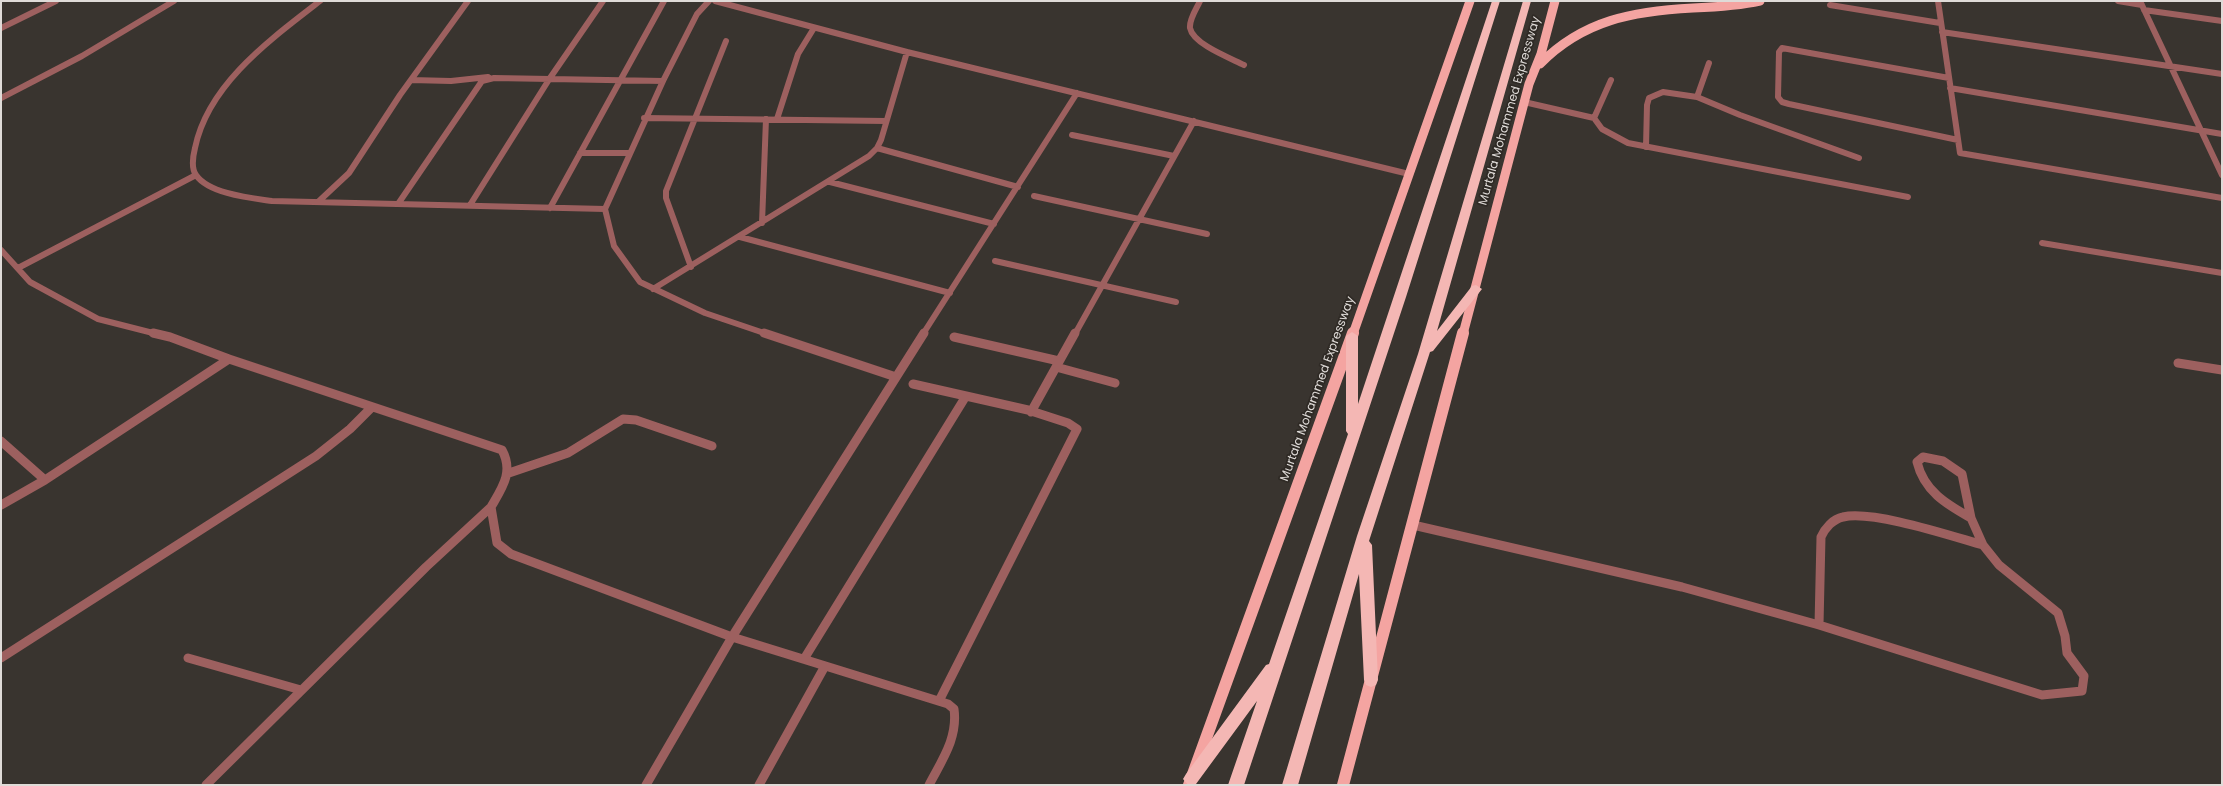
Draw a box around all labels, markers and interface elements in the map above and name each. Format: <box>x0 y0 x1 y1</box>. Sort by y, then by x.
street label: Murtala Mohammed Expressway <box>1476 15 1544 207</box>
street label: Murtala Mohammed Expressway <box>1278 295 1358 483</box>

